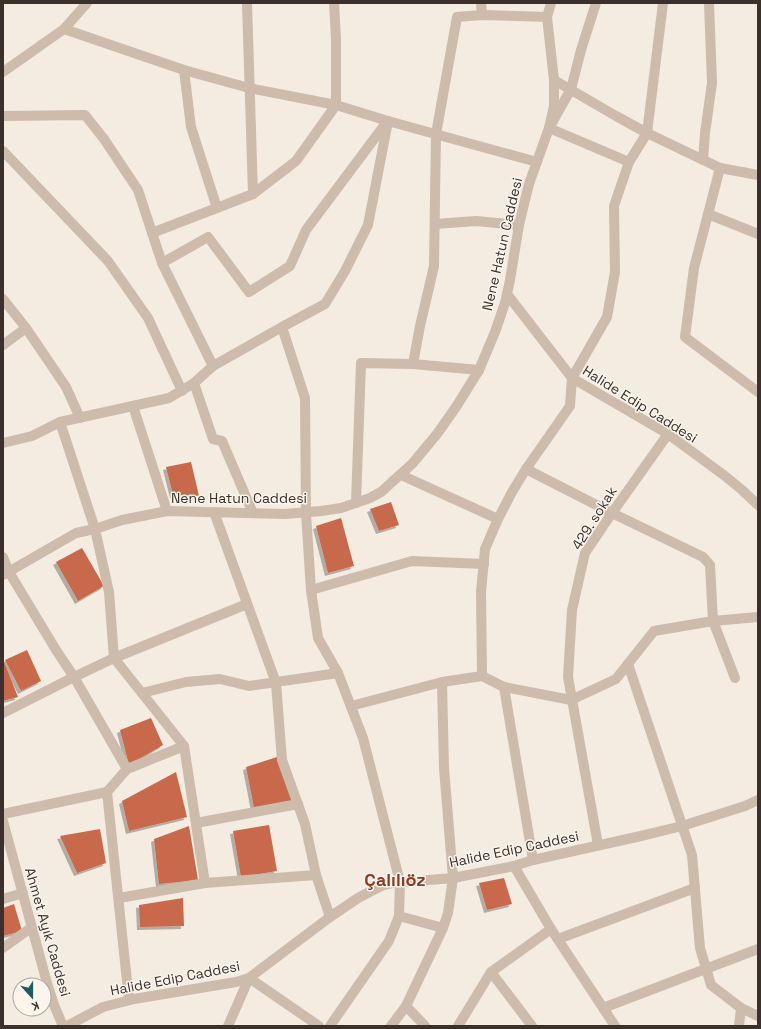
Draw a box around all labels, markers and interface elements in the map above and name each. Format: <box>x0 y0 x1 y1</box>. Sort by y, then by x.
street label: Nene Hatun Caddesi <box>478 176 526 312</box>
street label: Halide Edip Caddesi <box>579 361 701 447</box>
street label: 429. sokak <box>567 483 621 553</box>
street label: Nene Hatun Caddesi <box>171 489 307 507</box>
street label: Halide Edip Caddesi <box>448 826 580 872</box>
street label: Ahmet Ayık Caddesi <box>21 865 75 999</box>
district label: Çalılıöz <box>364 868 426 891</box>
street label: Halide Edip Caddesi <box>109 957 241 999</box>
north arrow <box>12 977 52 1017</box>
text: K <box>30 999 41 1014</box>

